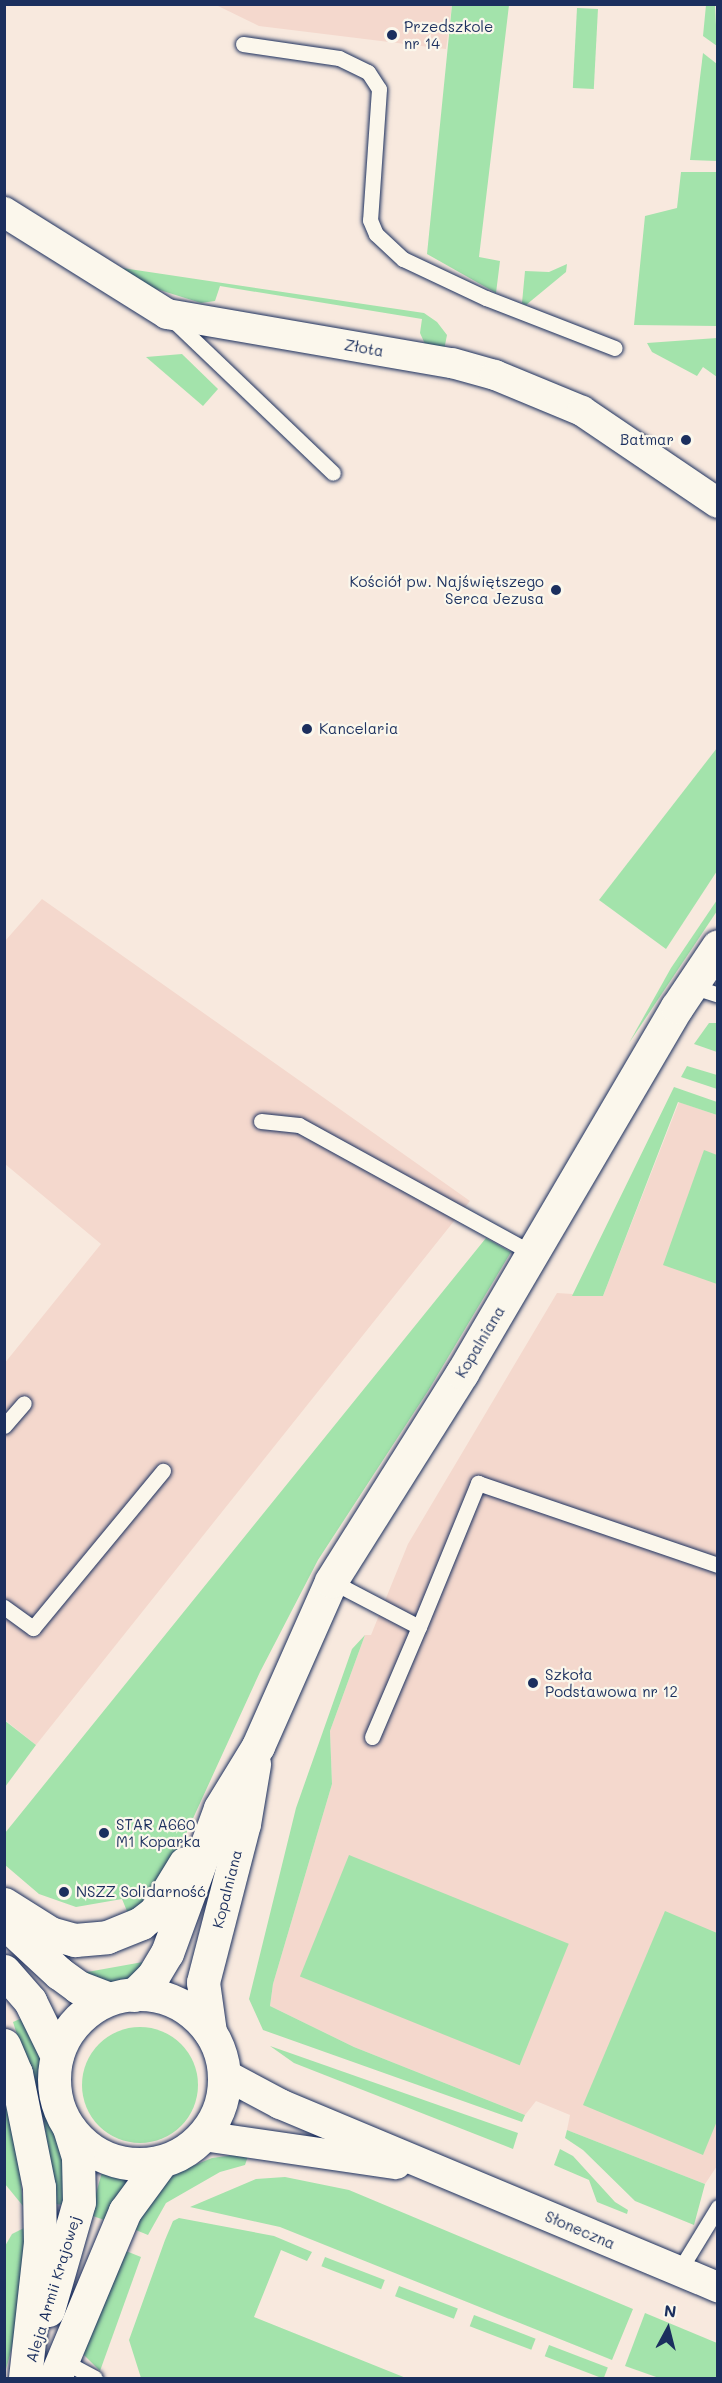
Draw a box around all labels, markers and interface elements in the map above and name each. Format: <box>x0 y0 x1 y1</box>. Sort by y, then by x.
place label: Przedszkole nr 14 <box>404 17 493 52</box>
marker: Przedszkole nr 14 <box>385 28 399 42</box>
street label: Złota <box>343 336 385 360</box>
place label: Batmar <box>620 431 674 449</box>
marker: Batmar <box>679 433 693 447</box>
place label: Kościół pw. Najświętszego Serca Jezusa <box>349 572 544 607</box>
marker: Kościół pw. Najświętszego Serca Jezusa <box>549 583 563 597</box>
place label: Kancelaria <box>319 720 398 738</box>
marker: Kancelaria <box>300 722 314 736</box>
street label: Kopalniana <box>452 1303 508 1381</box>
place label: Szkoła Podstawowa nr 12 <box>545 1665 678 1700</box>
marker: Szkoła Podstawowa nr 12 <box>526 1676 540 1690</box>
place label: STAR A660 M1 Koparka <box>116 1815 201 1850</box>
marker: STAR A660 M1 Koparka <box>97 1826 111 1840</box>
street label: Kopalniana <box>209 1848 245 1930</box>
place label: NSZZ Solidarność <box>76 1883 206 1901</box>
marker: NSZZ Solidarność <box>57 1885 71 1899</box>
street label: Słoneczna <box>542 2207 618 2253</box>
street label: Aleja Armii Krajowej <box>22 2214 84 2364</box>
north arrow <box>638 2299 698 2359</box>
text: N <box>663 2299 678 2322</box>

